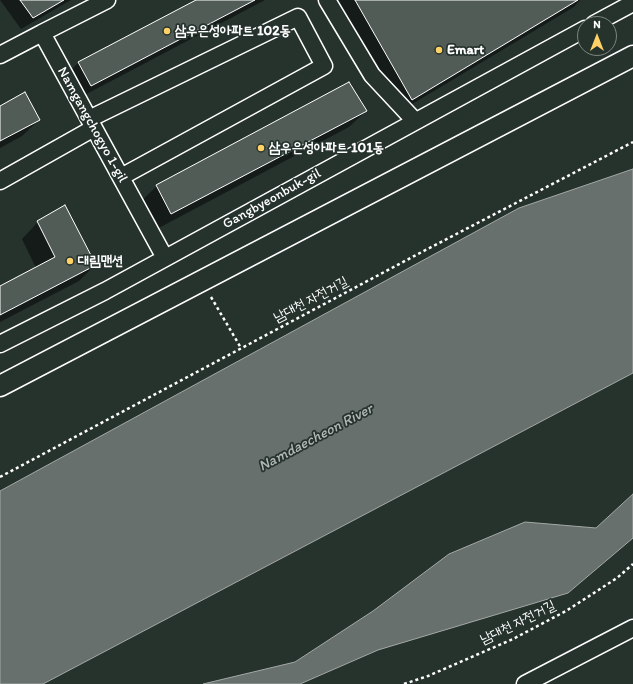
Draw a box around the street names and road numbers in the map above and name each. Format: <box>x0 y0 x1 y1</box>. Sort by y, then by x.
street label: Namgangchogyo 1-gil <box>53 64 131 186</box>
street label: Gangbyeonbuk-gil <box>220 165 324 233</box>
street label: 남대천 자전거길 <box>271 273 351 327</box>
street label: 남대천 자전거길 <box>477 597 559 649</box>

